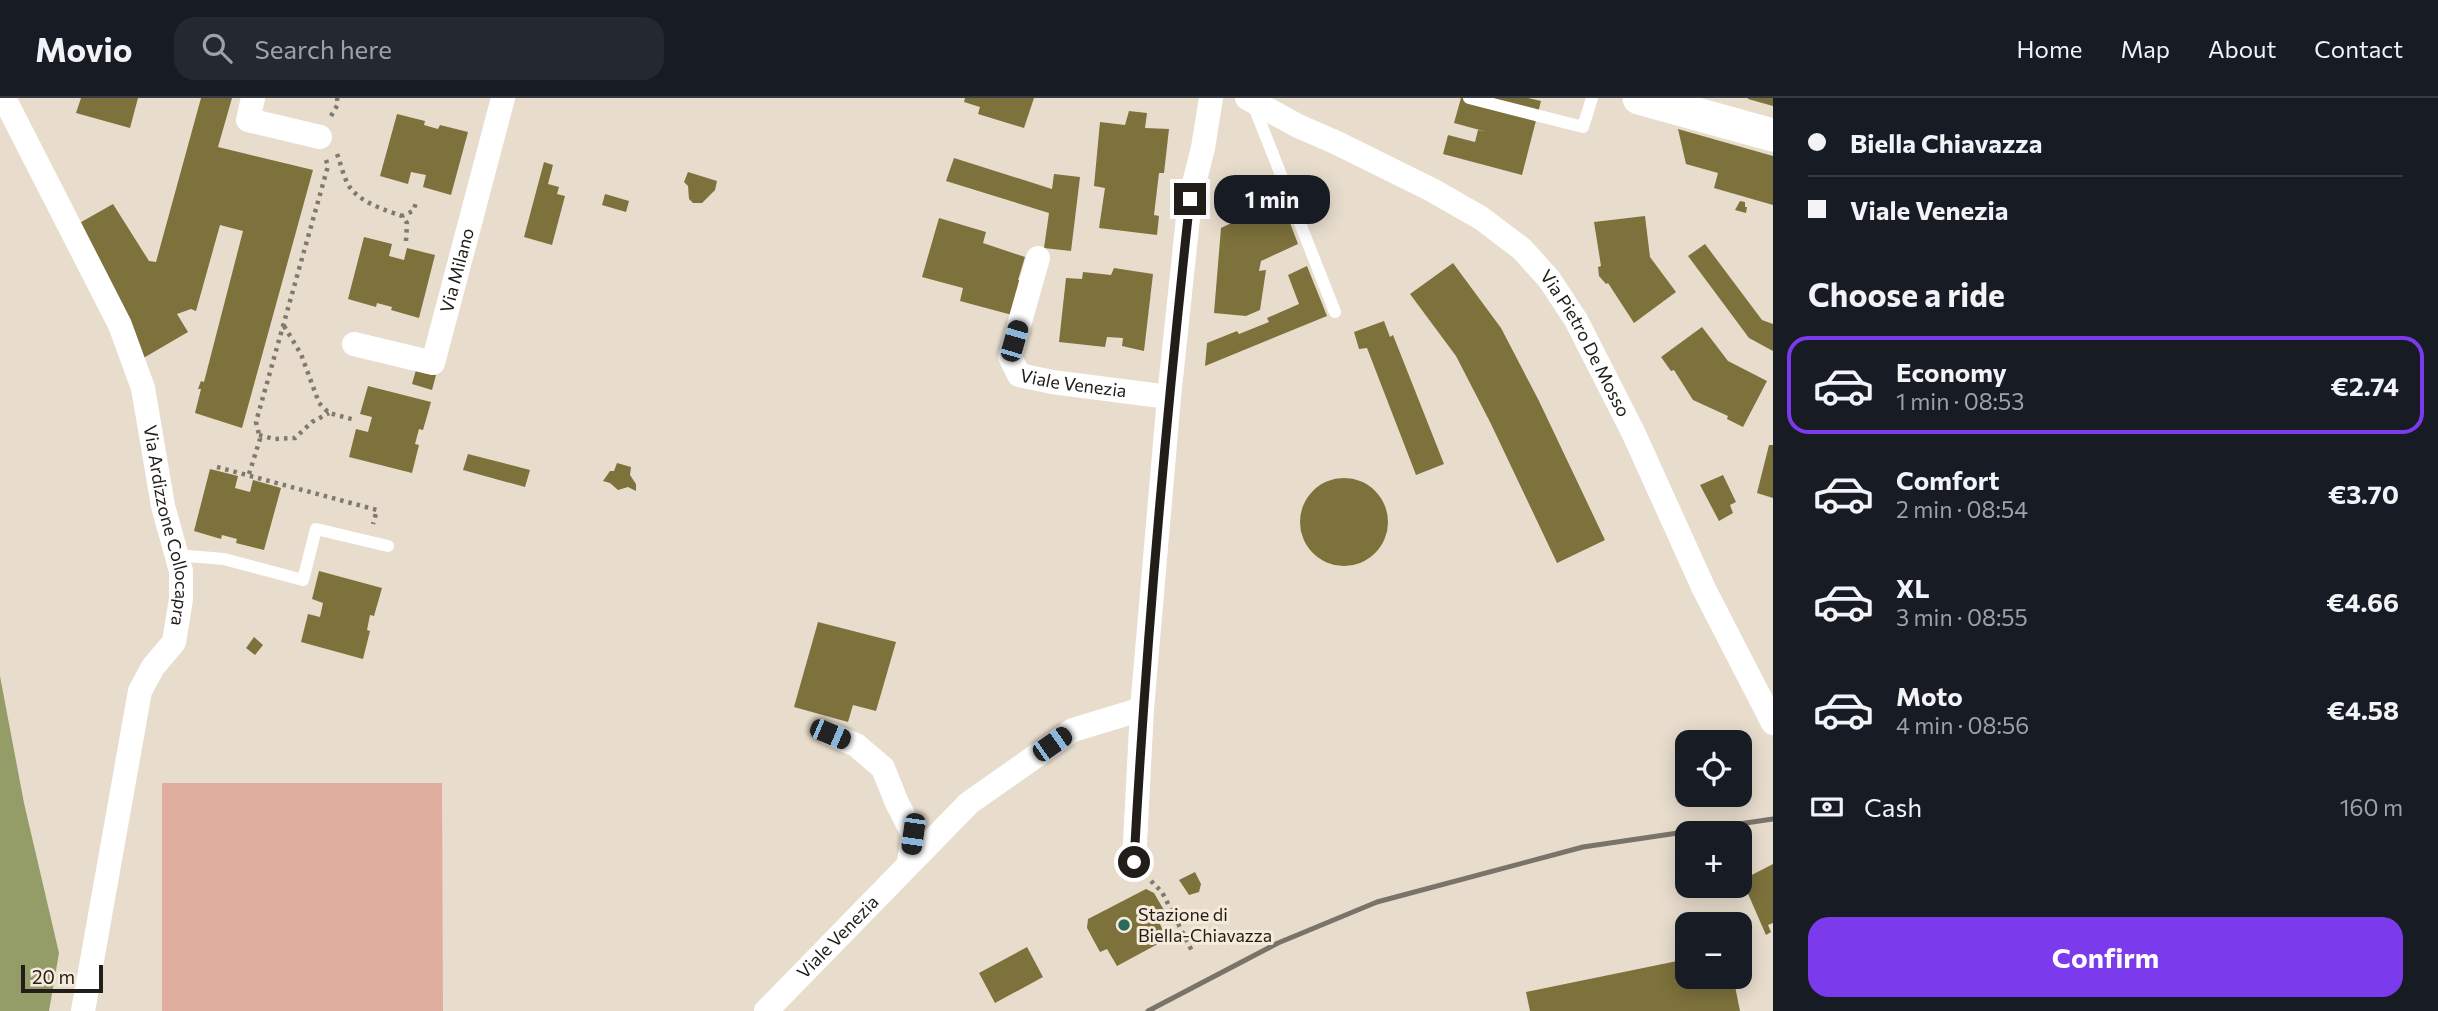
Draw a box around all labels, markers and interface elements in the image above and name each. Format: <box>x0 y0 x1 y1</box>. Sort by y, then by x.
search box <box>174 17 664 80</box>
text: Movio <box>35 28 132 69</box>
icon: search <box>198 29 236 67</box>
text: Search here <box>254 33 392 64</box>
text: Home <box>2017 34 2083 63</box>
text: Map <box>2121 34 2170 63</box>
text: About <box>2208 34 2276 63</box>
text: Contact <box>2314 34 2403 63</box>
text: Biella Chiavazza <box>1850 127 2042 158</box>
callout: 1 min <box>1214 174 1330 224</box>
route end <box>1174 183 1206 215</box>
text: 1 min <box>1245 185 1299 213</box>
text: Viale Venezia <box>1850 194 2009 225</box>
street label: Via Milano <box>435 225 478 315</box>
street label: Via Pietro De Mosso <box>1536 265 1635 420</box>
text: Choose a ride <box>1808 274 2005 314</box>
car <box>999 318 1030 364</box>
icon: car <box>1812 354 1875 417</box>
text: Economy <box>1896 356 2007 387</box>
street label: Viale Venezia <box>1018 364 1128 401</box>
text: €2.74 <box>2331 370 2399 401</box>
text: 1 min · 08:53 <box>1896 387 2024 415</box>
street label: Via Ardizzone Collocapra <box>139 423 193 628</box>
icon: car <box>1812 462 1875 525</box>
text: Comfort <box>1896 464 1999 495</box>
text: €3.70 <box>2328 478 2399 509</box>
text: 2 min · 08:54 <box>1896 495 2028 523</box>
icon: car <box>1812 570 1875 633</box>
text: XL <box>1896 572 1930 603</box>
text: €4.66 <box>2326 586 2399 617</box>
text: 3 min · 08:55 <box>1896 603 2028 631</box>
icon: car <box>1812 678 1875 741</box>
text: Moto <box>1896 680 1963 711</box>
text: €4.58 <box>2327 694 2399 725</box>
text: 4 min · 08:56 <box>1896 711 2029 739</box>
car <box>807 716 854 752</box>
car <box>1029 723 1076 765</box>
map controls <box>1675 730 1752 989</box>
button: locate <box>1675 730 1752 807</box>
icon: cash <box>1808 788 1846 826</box>
text: Cash <box>1864 791 1922 822</box>
text: 160 m <box>2340 793 2403 821</box>
car <box>900 812 927 856</box>
button: + <box>1675 821 1752 898</box>
route start <box>1118 846 1150 878</box>
street label: Viale Venezia <box>792 890 883 983</box>
place label: Stazione di Biella-Chiavazza <box>1138 903 1272 946</box>
button: − <box>1675 912 1752 989</box>
marker: Stazione di Biella-Chiavazza <box>1116 917 1132 933</box>
button: Confirm <box>1808 917 2403 997</box>
scale bar <box>21 962 103 994</box>
text: 20 m <box>32 965 75 988</box>

